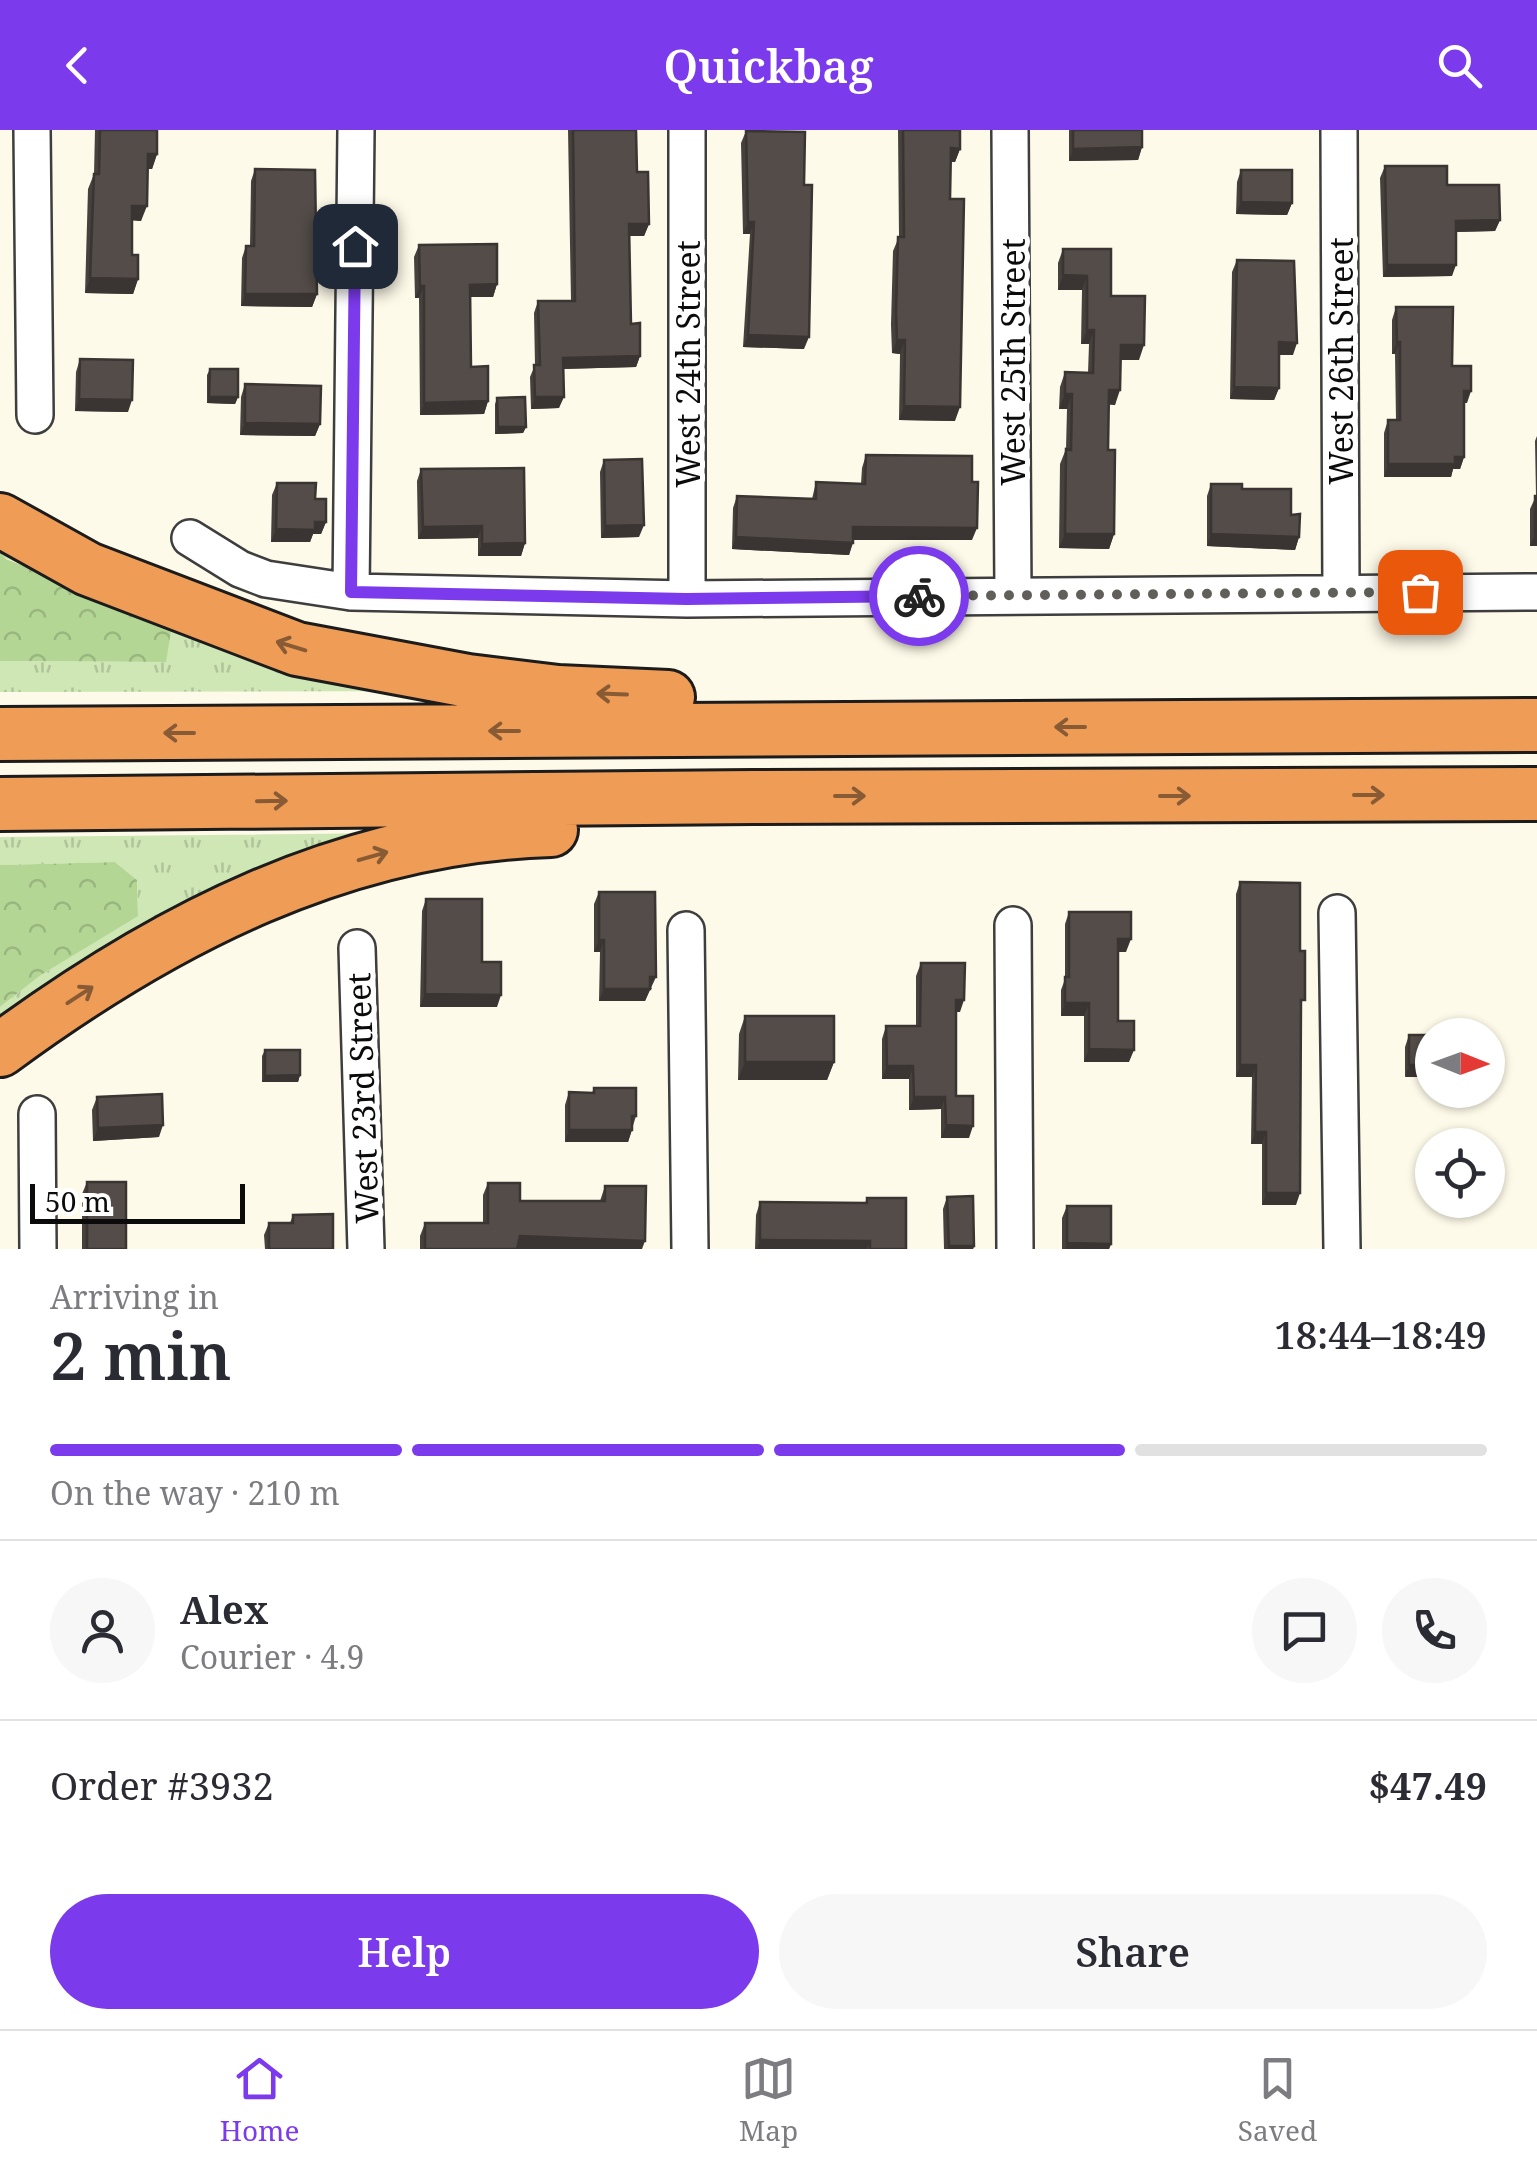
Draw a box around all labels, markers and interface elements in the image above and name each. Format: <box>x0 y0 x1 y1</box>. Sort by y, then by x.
text: Quickbag <box>663 35 874 96</box>
icon: back <box>50 38 105 93</box>
icon: search <box>1432 38 1487 93</box>
pin <box>313 204 398 289</box>
icon: home <box>328 219 383 274</box>
street label: West 26th Street <box>1319 237 1362 485</box>
street label: West 25th Street <box>991 238 1034 486</box>
street label: West 24th Street <box>666 240 709 488</box>
courier <box>869 546 969 646</box>
pin <box>1378 550 1463 635</box>
icon: bag <box>1393 565 1448 620</box>
icon: bike <box>892 569 947 624</box>
one-way arrow <box>276 636 308 654</box>
one-way arrow <box>596 685 629 704</box>
one-way arrow <box>1054 718 1086 736</box>
one-way arrow <box>488 722 520 740</box>
one-way arrow <box>163 724 196 742</box>
one-way arrow <box>834 786 866 806</box>
one-way arrow <box>1158 786 1191 806</box>
one-way arrow <box>1352 786 1384 804</box>
one-way arrow <box>256 792 288 811</box>
one-way arrow <box>357 846 388 865</box>
street label: West 23rd Street <box>336 972 388 1224</box>
one-way arrow <box>66 984 94 1005</box>
north arrow <box>1415 1018 1505 1108</box>
map controls <box>1415 1018 1505 1218</box>
button: locate <box>1415 1128 1505 1218</box>
scale bar <box>30 1179 245 1224</box>
text: 50 m <box>45 1182 110 1220</box>
text: Arriving in <box>50 1275 219 1318</box>
text: 18:44–18:49 <box>1274 1308 1487 1360</box>
text: 2 min <box>50 1311 232 1399</box>
text: On the way · 210 m <box>50 1471 340 1514</box>
button: person <box>50 1578 155 1683</box>
button: chat <box>1252 1578 1357 1683</box>
button: phone <box>1382 1578 1487 1683</box>
text: Alex <box>180 1583 268 1635</box>
text: Courier · 4.9 <box>180 1635 364 1678</box>
text: Order #3932 <box>50 1759 274 1811</box>
text: $47.49 <box>1368 1759 1487 1811</box>
button: Help <box>50 1894 759 2009</box>
button: Share <box>779 1894 1487 2009</box>
tab: Home <box>220 2051 300 2149</box>
tab: Map <box>739 2051 798 2149</box>
tab: Saved <box>1238 2051 1317 2149</box>

